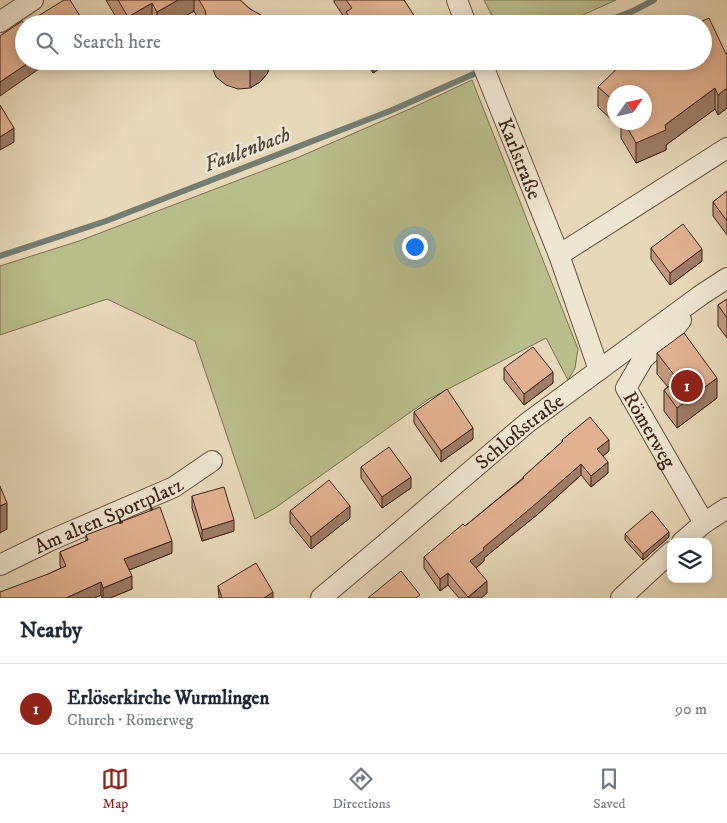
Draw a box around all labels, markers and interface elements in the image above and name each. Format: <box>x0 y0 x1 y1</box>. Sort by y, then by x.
search box <box>15 15 712 70</box>
icon: search <box>33 29 61 57</box>
text: Search here <box>73 31 161 54</box>
north arrow <box>607 85 652 130</box>
street label: Karlstraße <box>491 115 546 203</box>
water label: Faulenbach <box>201 122 294 178</box>
your location <box>402 234 428 260</box>
pin: 1 <box>671 367 703 405</box>
street label: Römerweg <box>617 387 681 473</box>
street label: Schloßstraße <box>471 389 569 476</box>
street label: Am alten Sportplatz <box>30 473 189 560</box>
map controls <box>667 538 712 583</box>
button: layers <box>667 538 712 583</box>
text: Nearby <box>20 618 82 644</box>
text: Erlöserkirche Wurmlingen <box>67 687 269 710</box>
text: 1 <box>33 699 39 719</box>
text: 90 m <box>675 699 707 719</box>
text: Church · Römerweg <box>67 710 193 730</box>
tab: Map <box>101 765 129 813</box>
tab: Directions <box>332 765 390 813</box>
tab: Saved <box>593 765 626 813</box>

